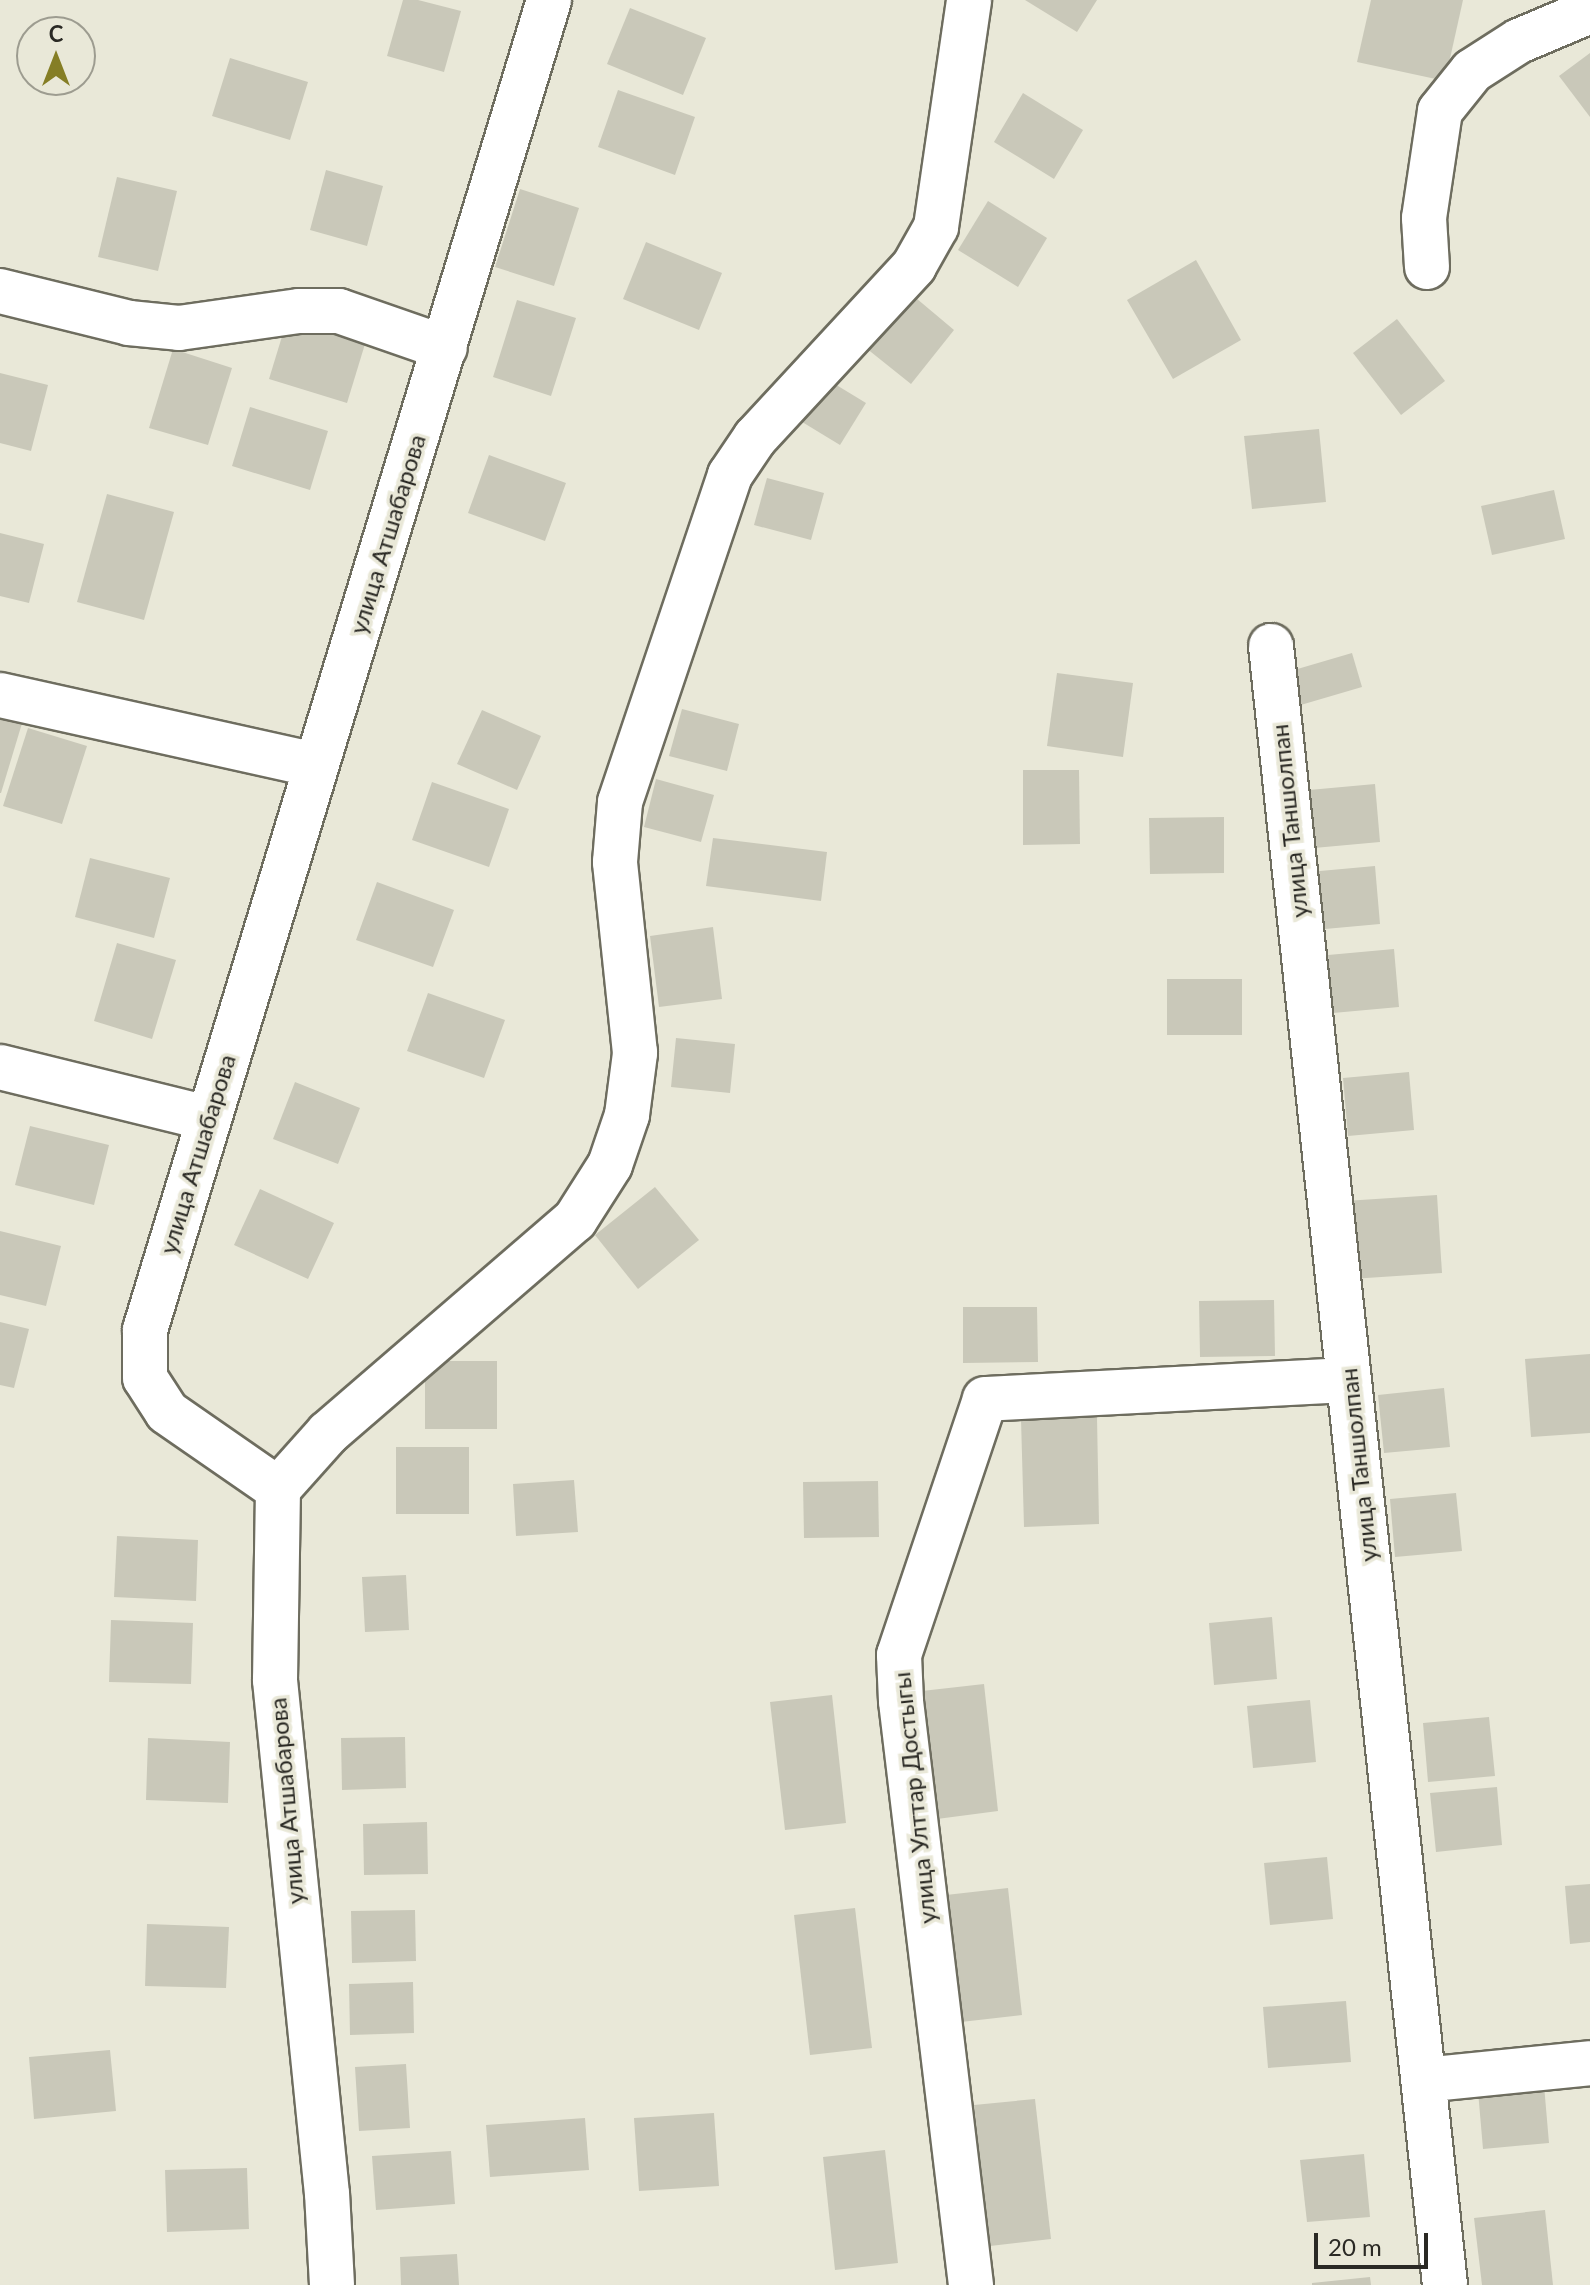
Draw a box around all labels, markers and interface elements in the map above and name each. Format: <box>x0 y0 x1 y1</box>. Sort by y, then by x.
north arrow <box>16 16 96 96</box>
text: С <box>49 20 63 47</box>
street label: улица Атшабарова <box>343 431 431 637</box>
street label: улица Таншолпан <box>1265 723 1313 919</box>
street label: улица Атшабарова <box>153 1051 241 1257</box>
street label: улица Таншолпан <box>1334 1367 1382 1563</box>
street label: улица Улттар Достыгы <box>886 1671 942 1925</box>
street label: улица Атшабарова <box>263 1697 309 1905</box>
scale bar <box>1318 2217 1432 2267</box>
text: 20 m <box>1328 2232 1382 2261</box>

